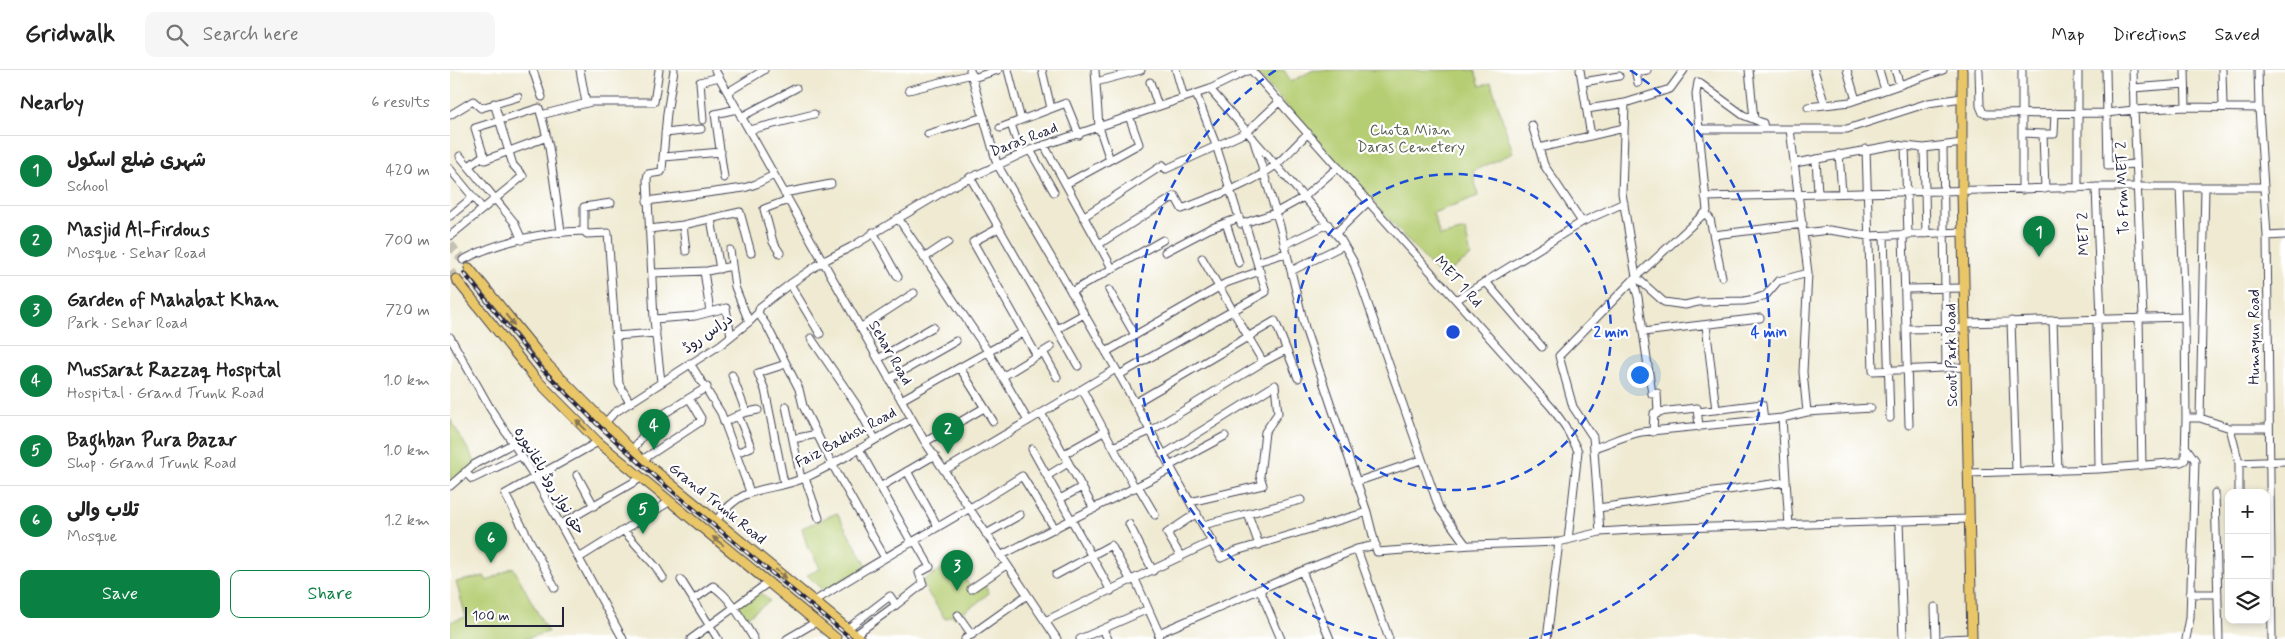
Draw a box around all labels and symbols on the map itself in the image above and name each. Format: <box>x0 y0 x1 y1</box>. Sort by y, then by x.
street label: Daras Road <box>987 118 1061 162</box>
park label: Chota Mian Daras Cemetery <box>1357 121 1465 158</box>
street label: To Frm MET 2 <box>2111 141 2135 235</box>
street label: MET 2 <box>2073 212 2095 256</box>
pin: 1 <box>2023 216 2055 257</box>
street label: MET 1 Rd <box>1429 252 1487 312</box>
street label: Humayun Road <box>2245 289 2265 385</box>
street label: Scout Park Road <box>1941 303 1963 407</box>
street label: دراس روڈ <box>679 309 737 359</box>
one-way arrow <box>504 313 515 326</box>
street label: Sehar Road <box>863 317 917 389</box>
centre of rings <box>1444 323 1462 341</box>
text: 2 min <box>1593 323 1629 343</box>
text: 4 min <box>1751 323 1787 343</box>
your location <box>1627 362 1653 388</box>
street label: Faiz Bakhsh Road <box>792 403 900 473</box>
pin: 4 <box>638 409 670 450</box>
pin: 2 <box>932 413 964 454</box>
one-way arrow <box>575 419 587 431</box>
street label: حق نواز روڈ باغانپورہ <box>509 423 589 539</box>
street label: Grand Trunk Road <box>664 459 770 550</box>
pin: 5 <box>627 493 659 534</box>
pin: 6 <box>475 522 507 563</box>
one-way arrow <box>712 535 725 546</box>
pin: 3 <box>941 550 973 591</box>
one-way arrow <box>774 568 787 579</box>
scale bar <box>465 604 564 627</box>

